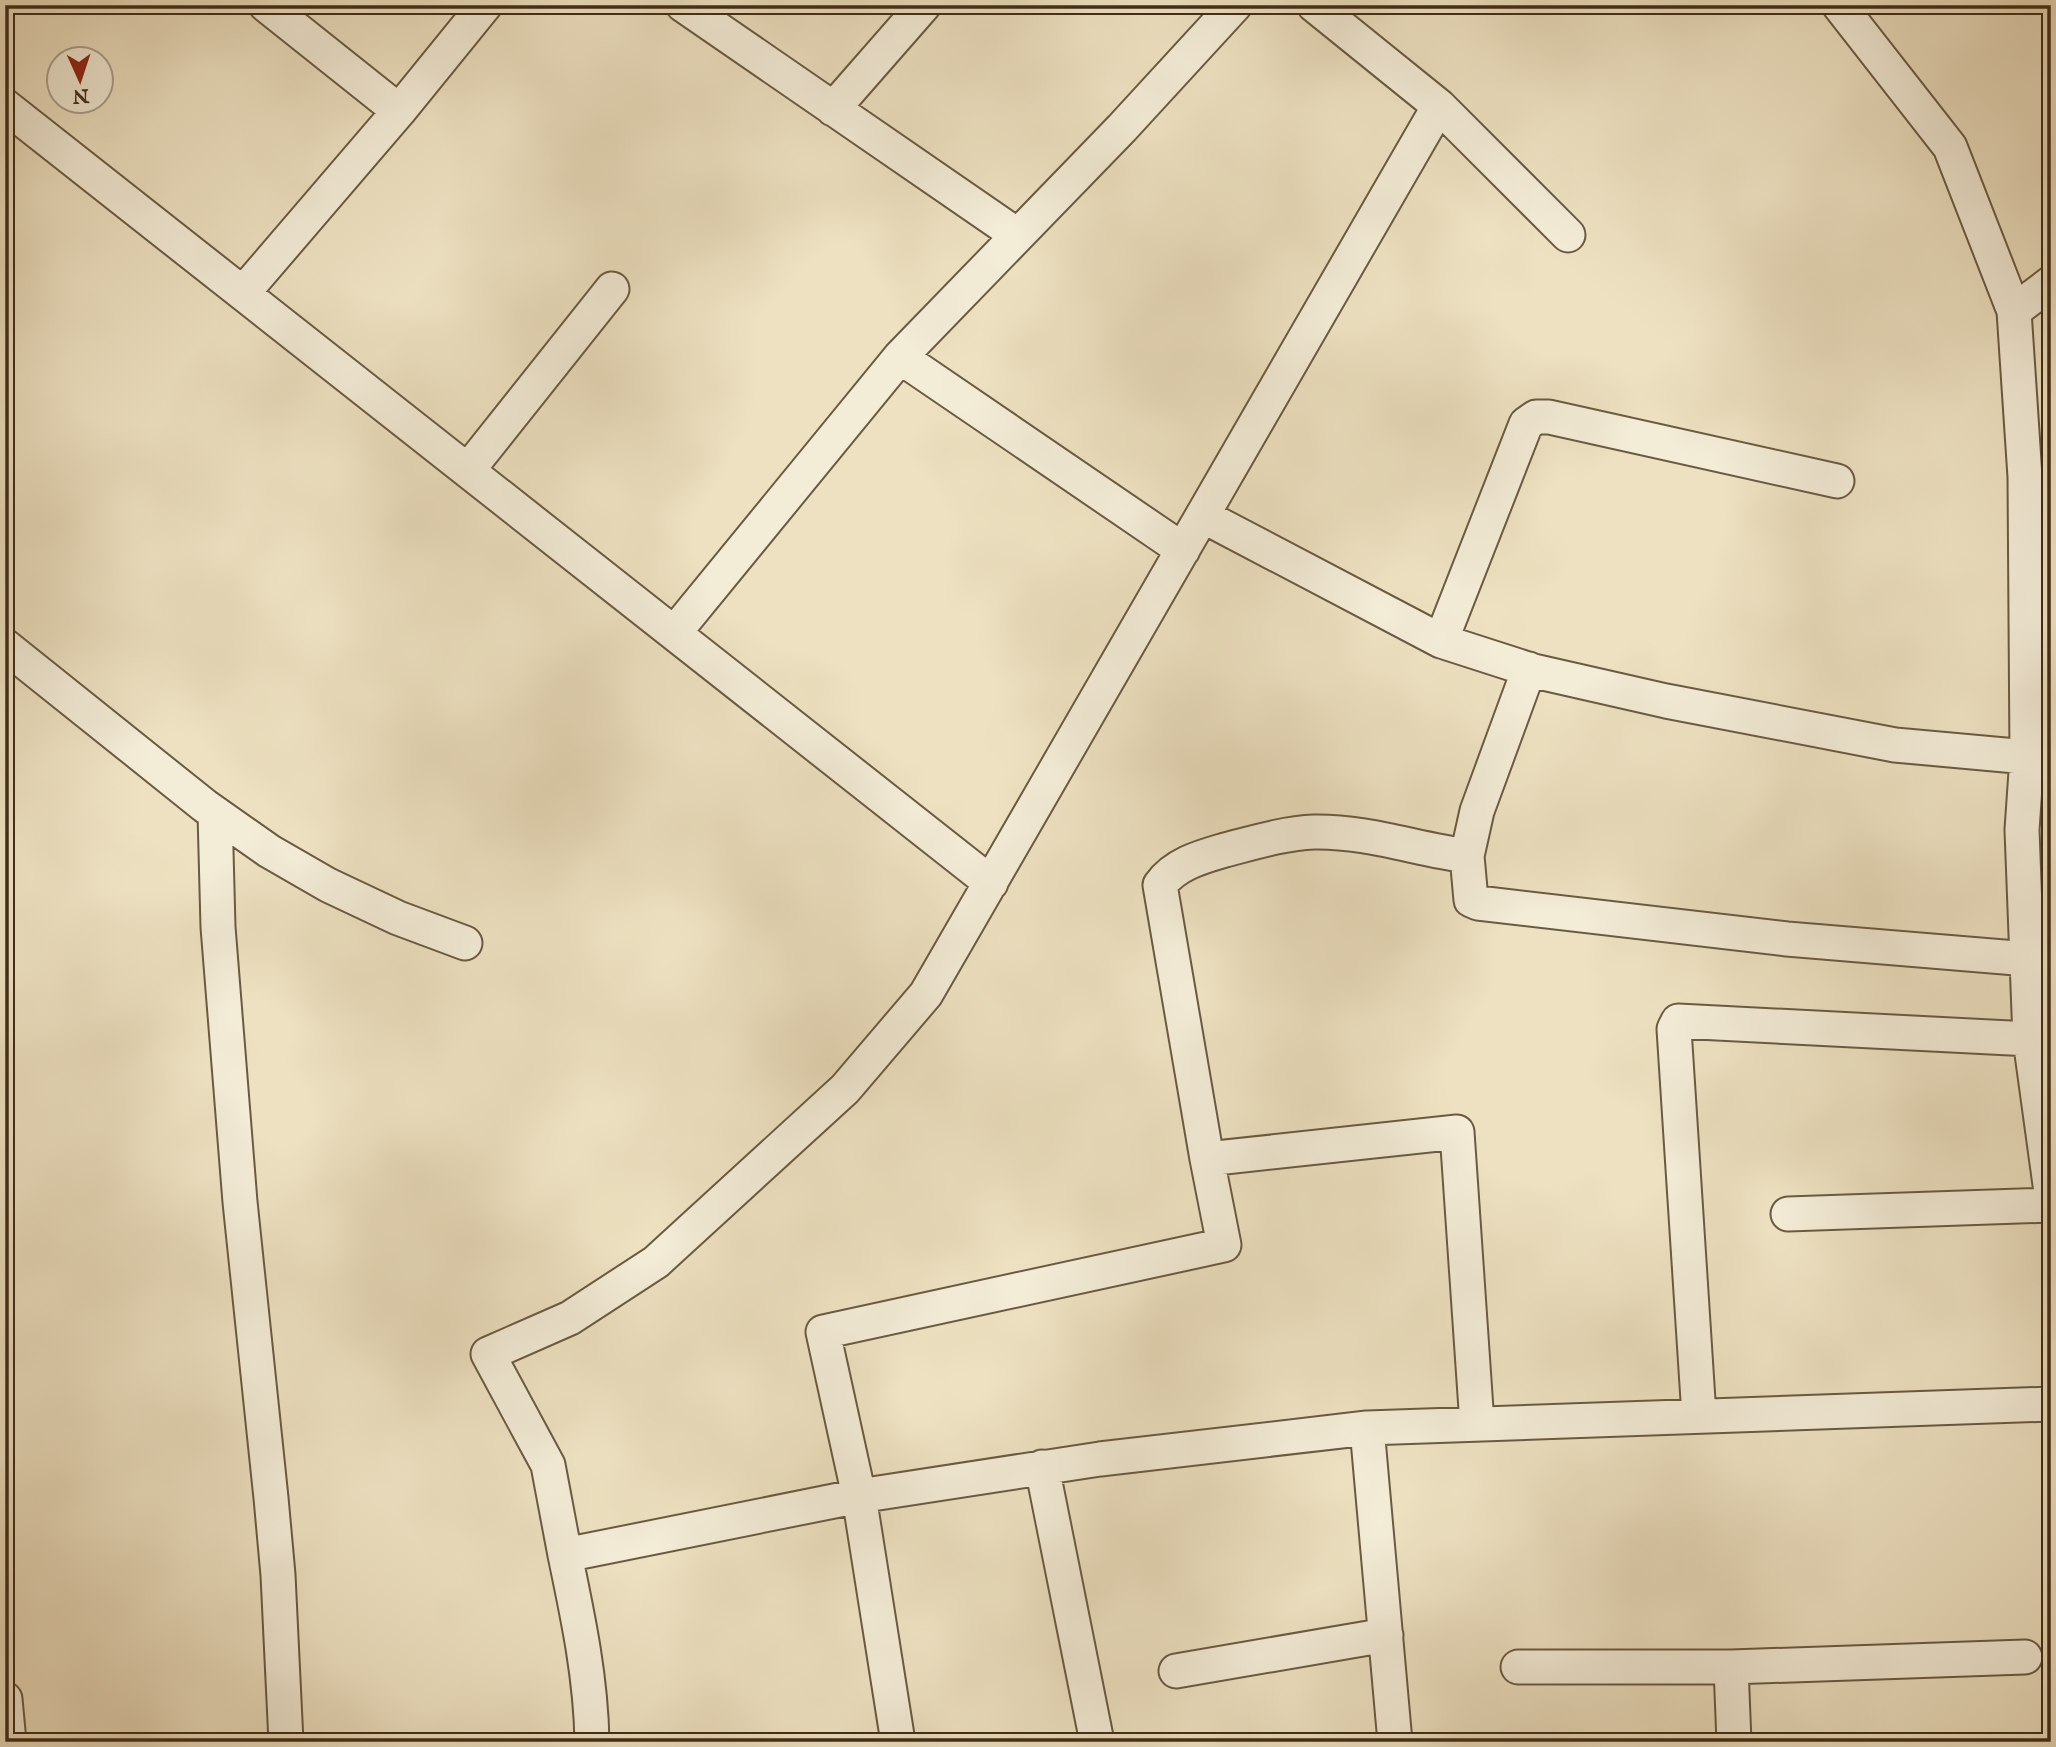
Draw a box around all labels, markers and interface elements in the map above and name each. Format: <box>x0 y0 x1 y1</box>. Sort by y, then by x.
north arrow <box>46 46 116 116</box>
text: N <box>71 83 91 107</box>

